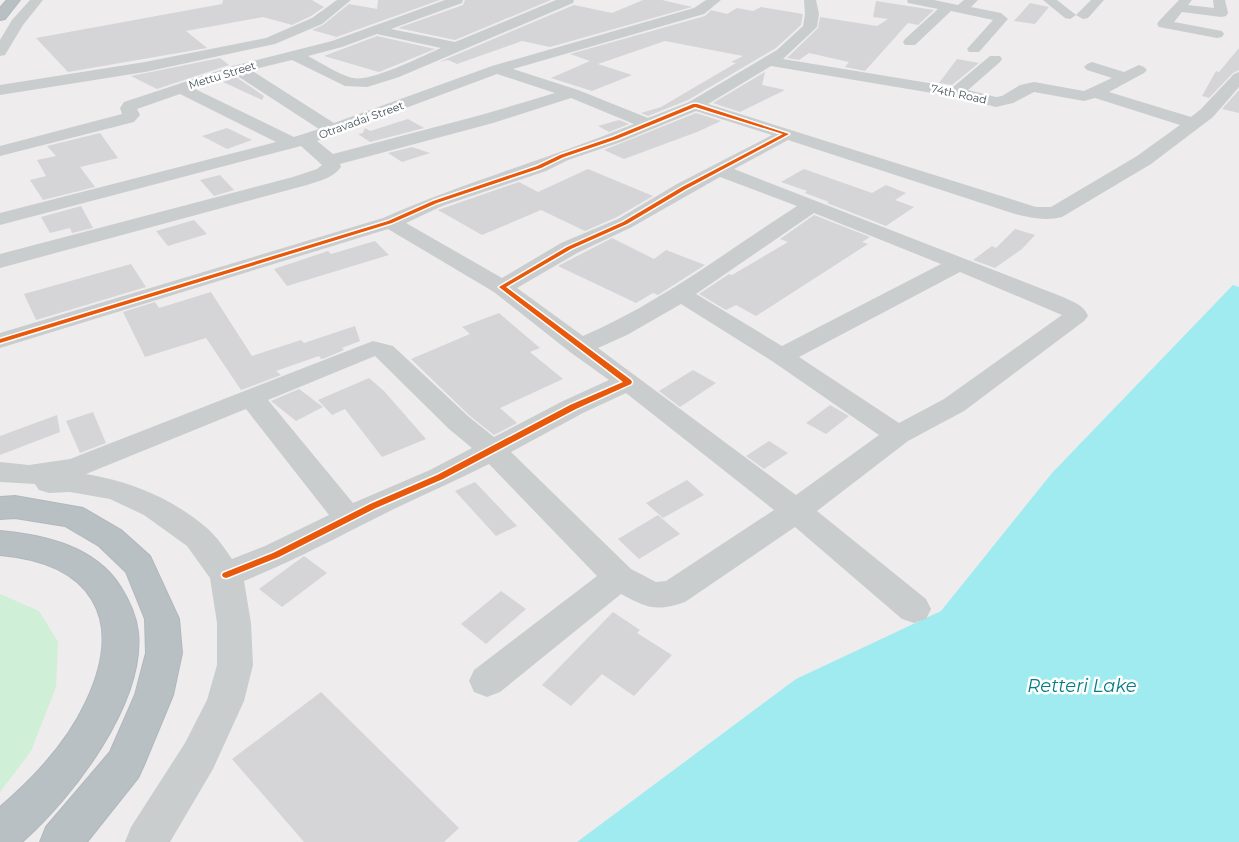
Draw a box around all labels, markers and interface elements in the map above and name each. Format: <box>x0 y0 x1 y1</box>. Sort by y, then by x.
street label: Mettu Street <box>187 58 258 92</box>
street label: 74th Road <box>930 81 988 107</box>
street label: Otravadai Street <box>317 98 406 142</box>
water label: Retteri Lake <box>1027 675 1137 697</box>

